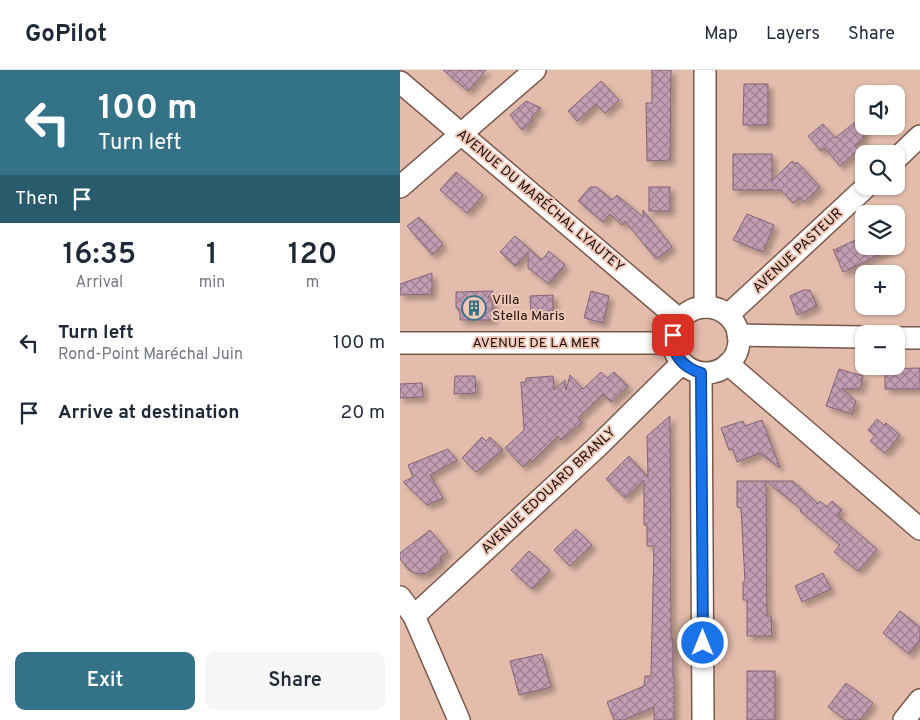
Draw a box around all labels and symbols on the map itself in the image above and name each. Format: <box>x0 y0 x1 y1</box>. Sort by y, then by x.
street label: AVENUE DU MARÉCHAL LYAUTEY <box>453 125 628 276</box>
street label: AVENUE PASTEUR <box>749 205 847 297</box>
place label: Villa Stella Maris <box>492 292 565 325</box>
building icon: Villa Stella Maris <box>461 295 487 321</box>
pin <box>652 314 694 356</box>
street label: AVENUE DE LA MER <box>473 335 599 352</box>
street label: AVENUE EDOUARD BRANLY <box>478 424 620 558</box>
position arrow <box>676 616 728 668</box>

